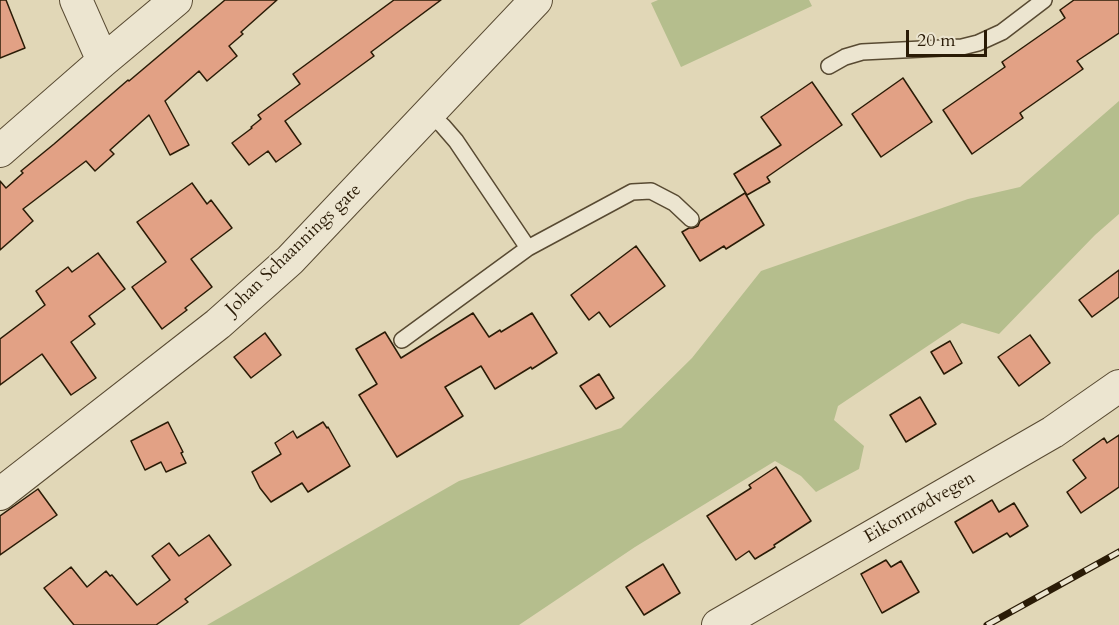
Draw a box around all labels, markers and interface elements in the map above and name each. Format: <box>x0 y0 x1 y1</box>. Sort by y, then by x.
scale bar <box>909 18 990 56</box>
text: 20 m <box>917 28 956 53</box>
street label: Johan Schaannings gate <box>222 180 366 320</box>
street label: Eikornrødvegen <box>861 468 979 548</box>

